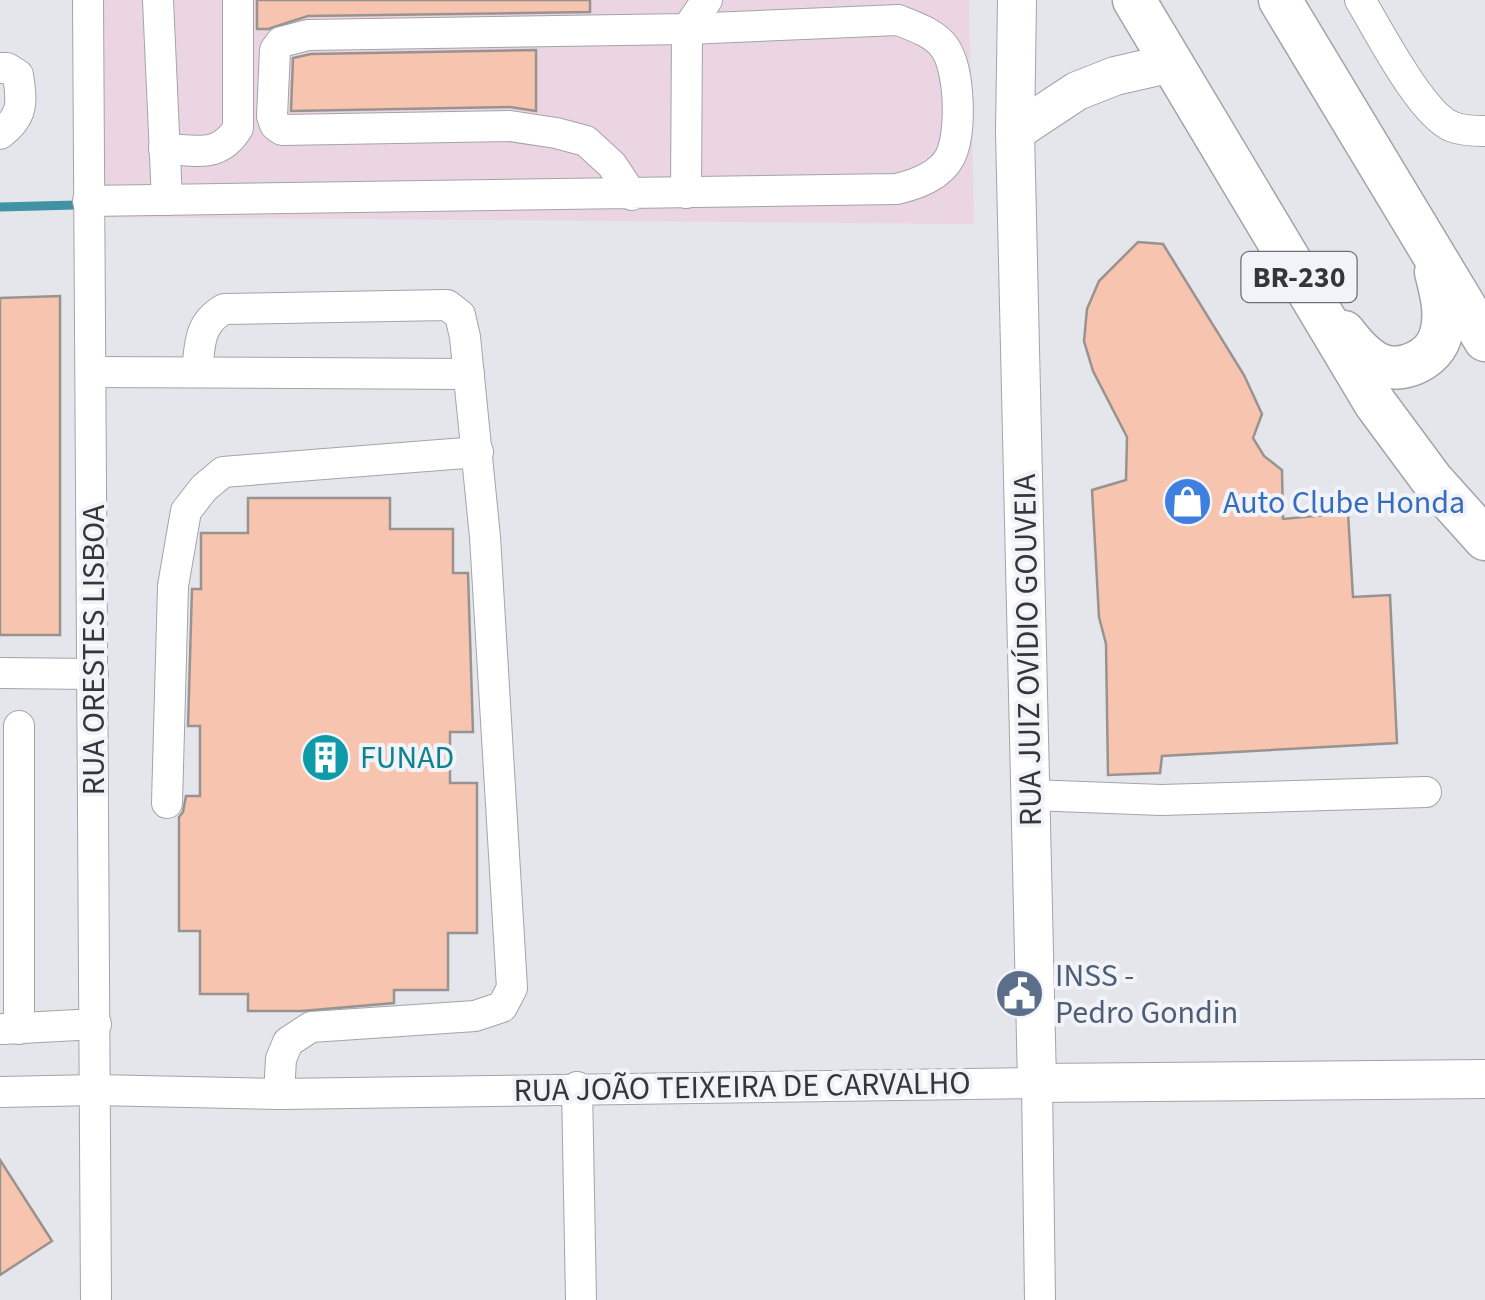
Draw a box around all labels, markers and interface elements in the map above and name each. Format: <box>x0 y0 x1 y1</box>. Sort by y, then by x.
road number: BR-230 <box>1242 252 1356 302</box>
street label: RUA JUIZ OVÍDIO GOUVEIA <box>1002 473 1054 827</box>
shop icon: Auto Clube Honda <box>1162 476 1214 528</box>
place label: Auto Clube Honda <box>1223 480 1465 526</box>
street label: RUA ORESTES LISBOA <box>71 504 117 795</box>
building icon: FUNAD <box>299 731 351 783</box>
place label: FUNAD <box>360 735 454 781</box>
place label: INSS - Pedro Gondin <box>1055 953 1238 1036</box>
public building icon: INSS - Pedro Gondin <box>994 967 1046 1019</box>
street label: RUA JOÃO TEIXEIRA DE CARVALHO <box>513 1060 971 1114</box>

